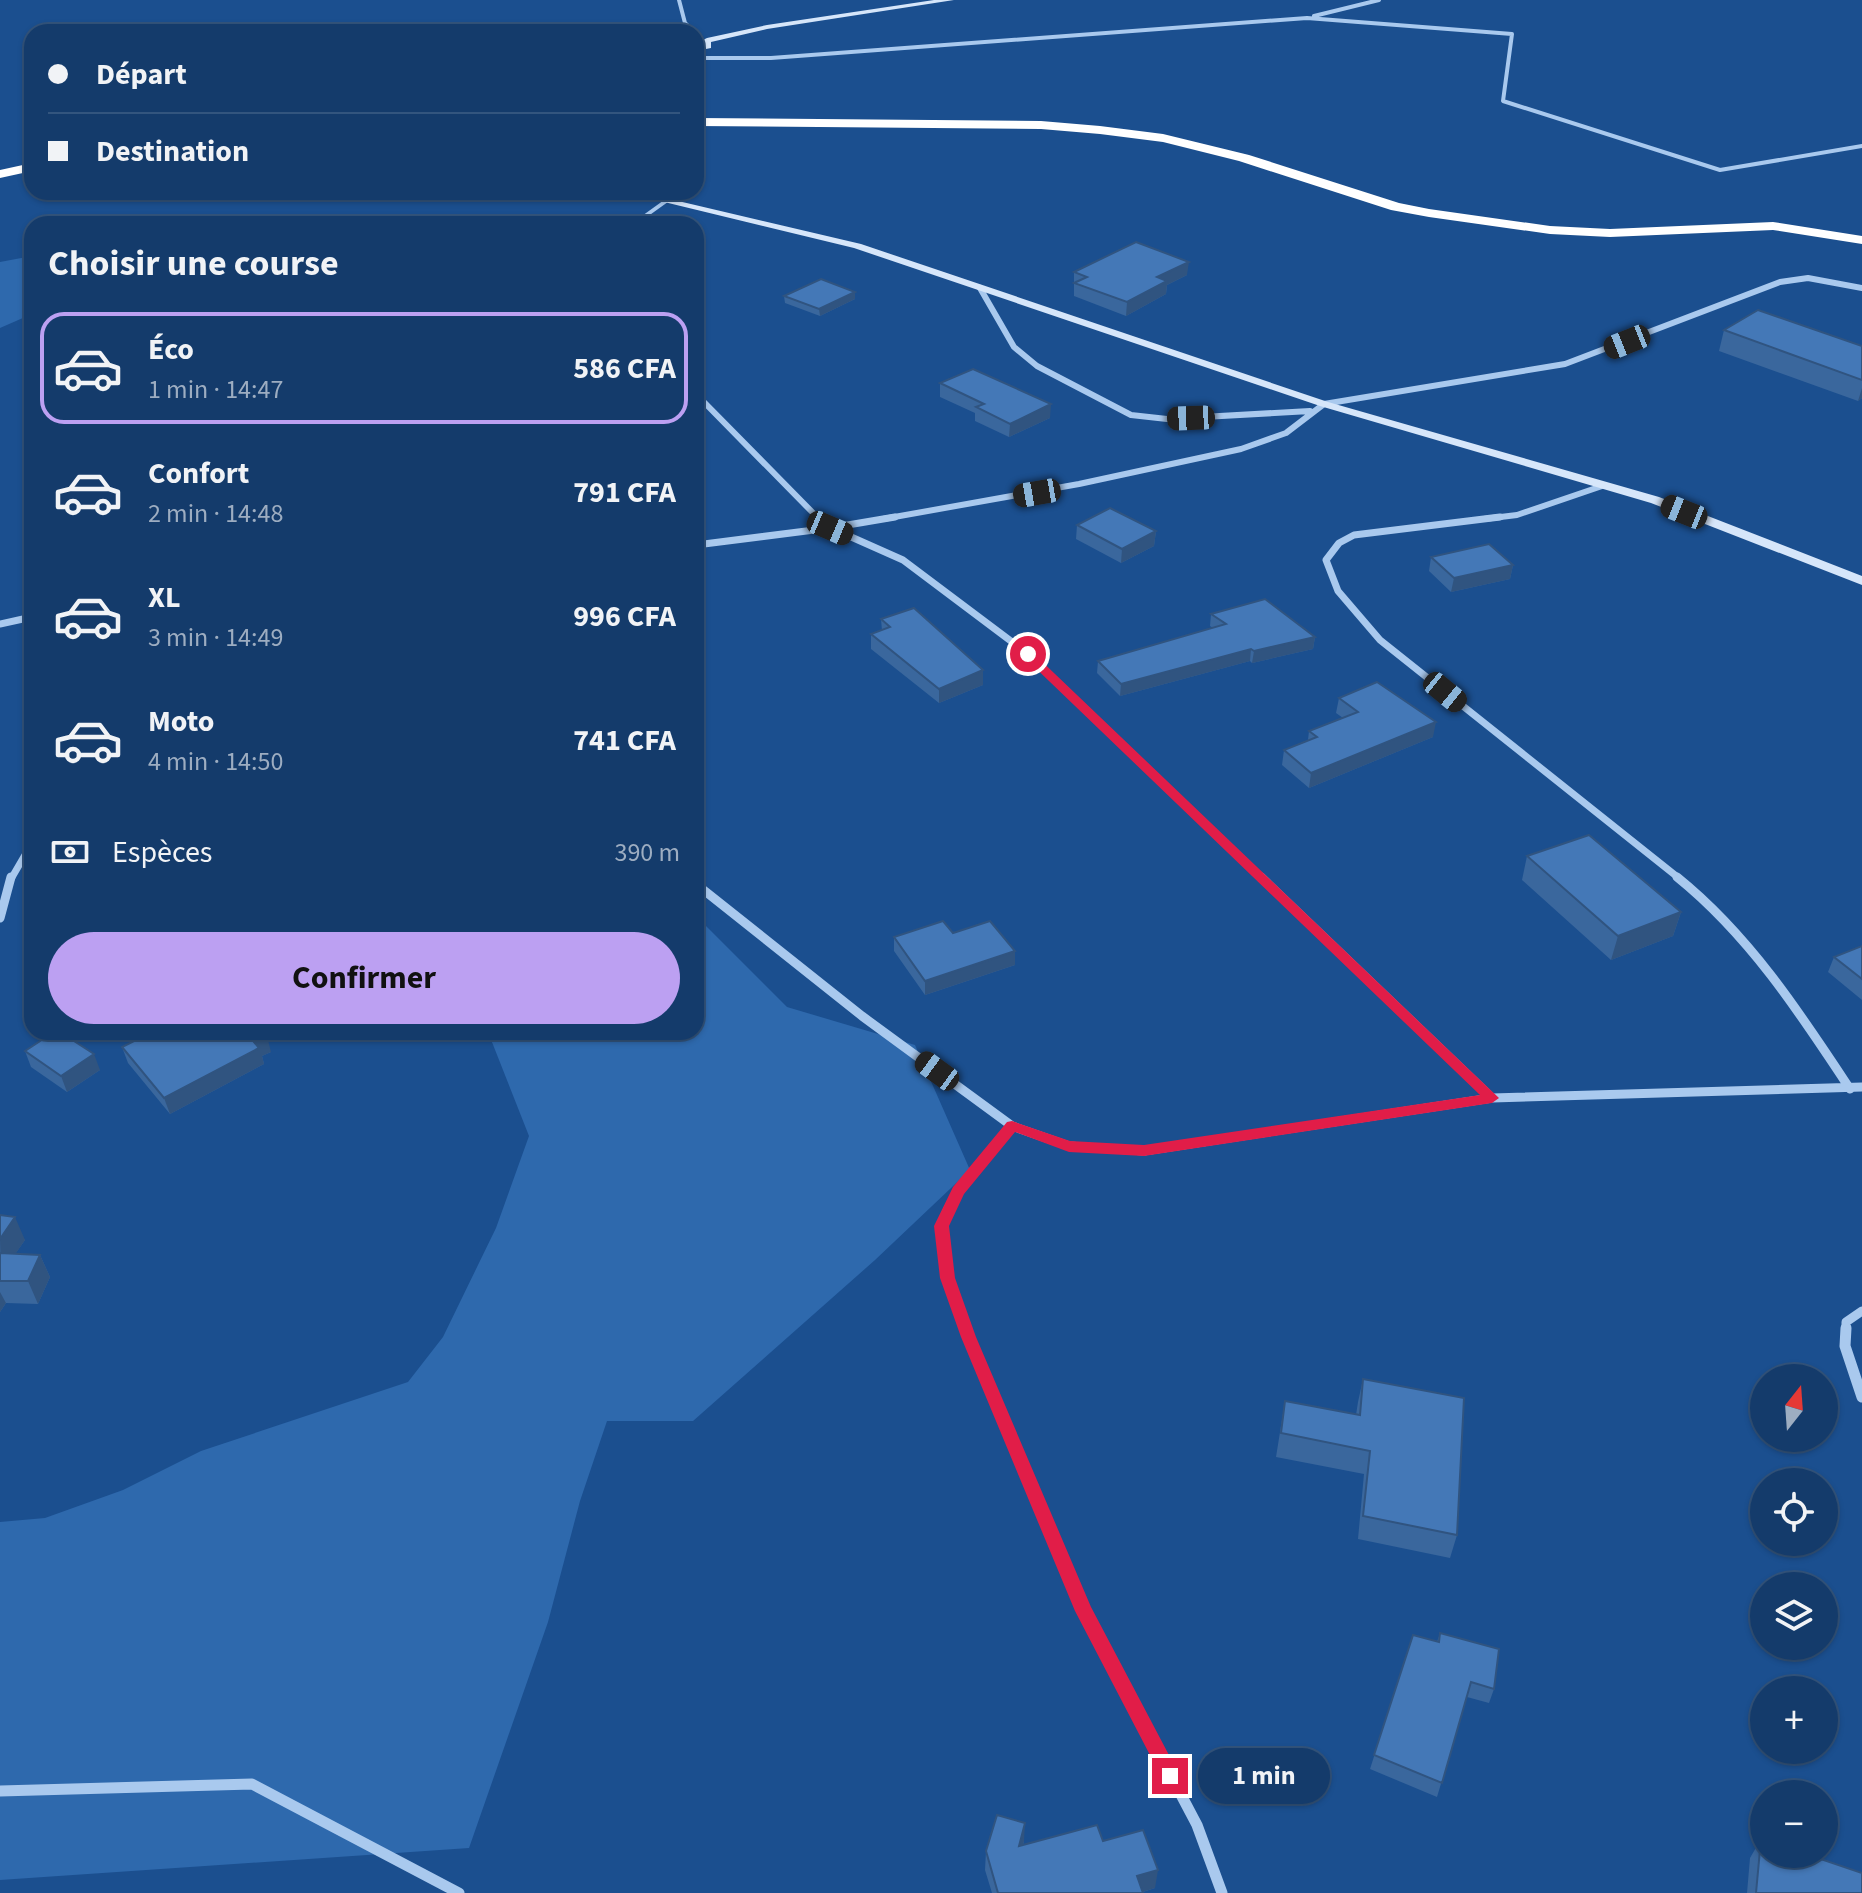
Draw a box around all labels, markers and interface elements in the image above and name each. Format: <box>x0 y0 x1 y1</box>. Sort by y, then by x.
text: Départ <box>96 53 187 96</box>
text: Destination <box>96 130 249 173</box>
text: Choisir une course <box>48 238 339 289</box>
car <box>1600 322 1654 362</box>
text: Éco <box>148 328 194 371</box>
icon: car <box>52 332 124 404</box>
text: 586 CFA <box>573 347 676 390</box>
text: 1 min · 14:47 <box>148 371 283 408</box>
car <box>1167 405 1215 431</box>
text: Confort <box>148 452 249 495</box>
icon: car <box>52 456 124 528</box>
text: 791 CFA <box>573 471 676 514</box>
car <box>1011 477 1063 509</box>
car <box>1657 492 1711 532</box>
text: 2 min · 14:48 <box>148 495 283 532</box>
car <box>803 508 857 548</box>
text: XL <box>148 576 181 619</box>
icon: car <box>52 580 124 652</box>
text: 996 CFA <box>573 595 676 638</box>
text: 3 min · 14:49 <box>148 619 283 656</box>
route start <box>1010 636 1046 672</box>
car <box>1419 668 1471 716</box>
text: Moto <box>148 700 214 743</box>
icon: car <box>52 704 124 776</box>
text: 741 CFA <box>573 719 676 762</box>
text: 4 min · 14:50 <box>148 743 283 780</box>
icon: cash <box>48 830 92 874</box>
text: Espèces <box>112 831 212 874</box>
text: 390 m <box>614 834 680 871</box>
button: Confirmer <box>48 932 680 1024</box>
car <box>911 1047 963 1095</box>
north arrow <box>1750 1364 1838 1452</box>
map controls <box>1750 1364 1838 1868</box>
button: locate <box>1750 1468 1838 1556</box>
button: layers <box>1750 1572 1838 1660</box>
button: + <box>1750 1676 1838 1764</box>
callout: 1 min <box>1198 1748 1330 1804</box>
text: 1 min <box>1232 1757 1296 1794</box>
route end <box>1152 1758 1188 1794</box>
button: − <box>1750 1780 1838 1868</box>

